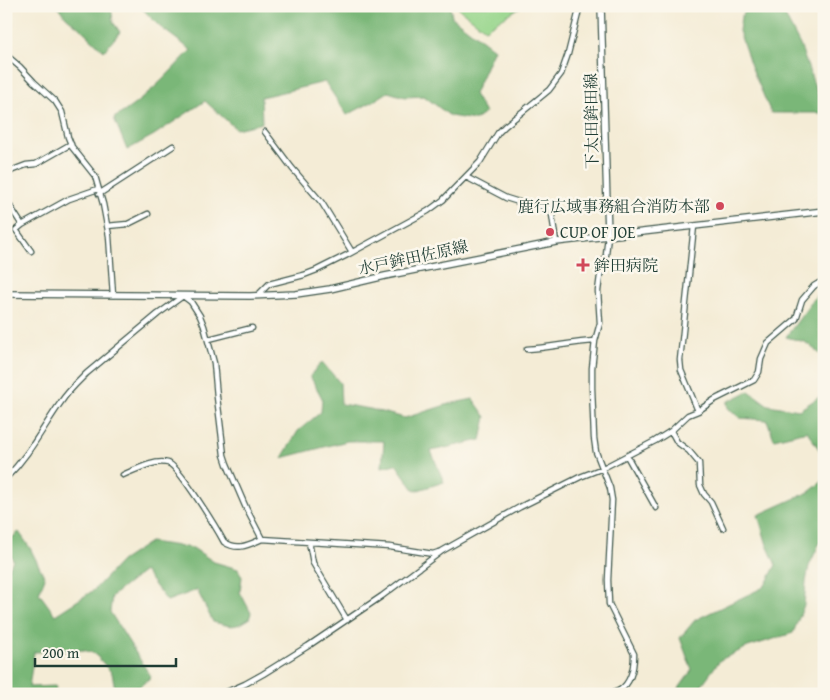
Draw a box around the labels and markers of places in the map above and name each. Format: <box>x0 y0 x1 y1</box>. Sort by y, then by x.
place label: 鹿行広域事務組合消防本部 <box>518 194 710 218</box>
marker: 鹿行広域事務組合消防本部 <box>714 200 726 212</box>
place label: CUP OF JOE <box>560 220 635 244</box>
marker: CUP OF JOE <box>544 226 556 238</box>
place label: 鉾田病院 <box>593 253 658 277</box>
marker: 鉾田病院 <box>576 258 590 272</box>

